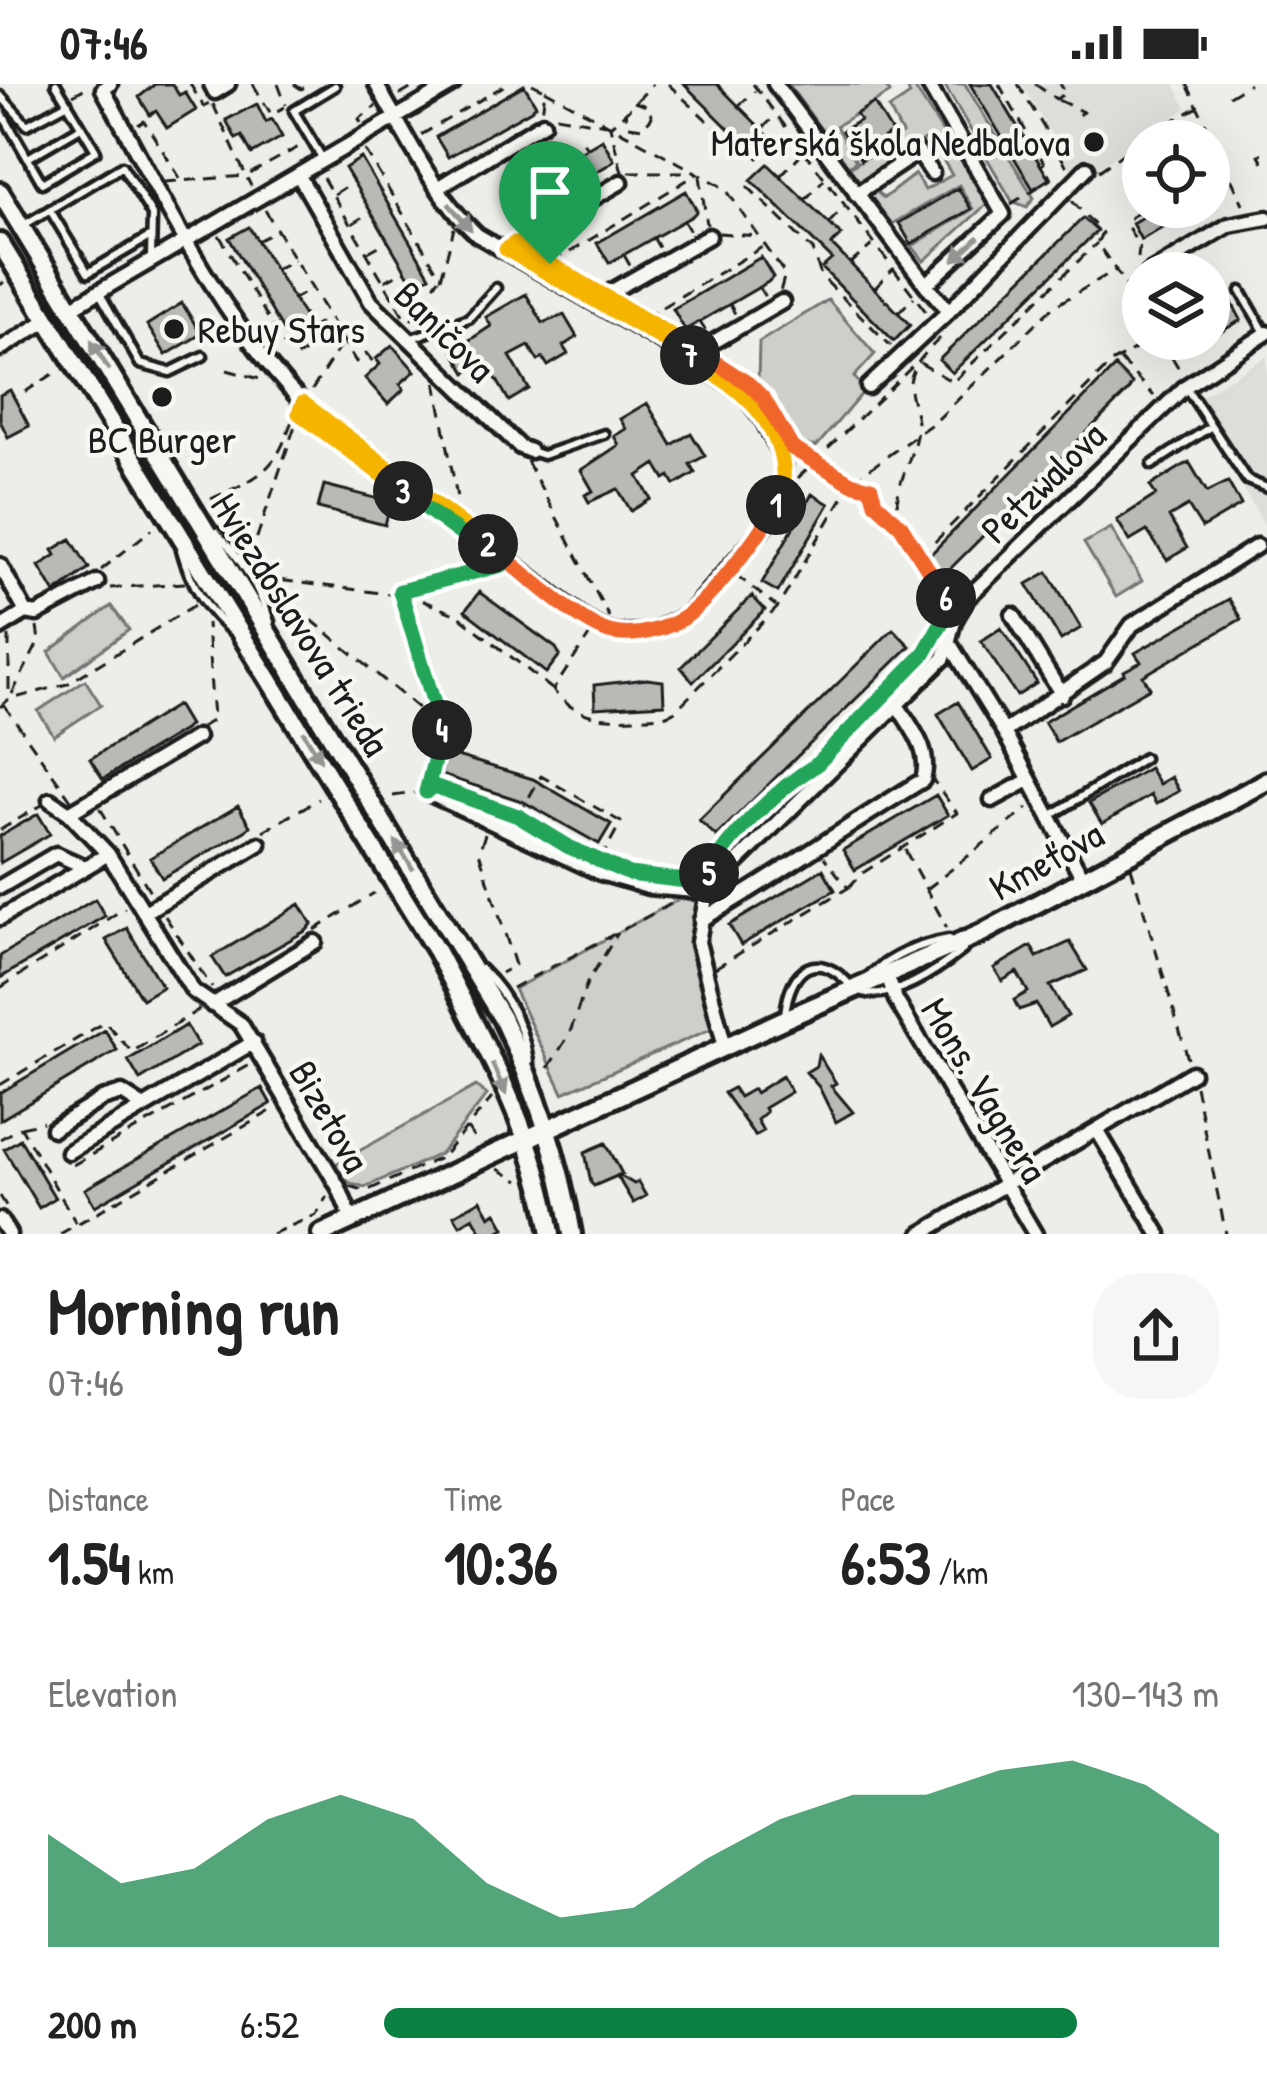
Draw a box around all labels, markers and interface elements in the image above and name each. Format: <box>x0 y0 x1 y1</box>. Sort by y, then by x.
text: 07:46 <box>60 12 148 73</box>
place label: Materská škola Nedbalova <box>711 115 1070 168</box>
map controls <box>1122 120 1230 360</box>
button: locate <box>1122 120 1230 228</box>
marker: Materská škola Nedbalova <box>1081 129 1107 155</box>
pin <box>499 141 601 264</box>
icon: arrive <box>517 159 583 225</box>
one-way arrow <box>447 202 473 232</box>
one-way arrow <box>951 234 980 262</box>
button: layers <box>1122 252 1230 360</box>
street label: Baničova <box>383 268 508 393</box>
place label: Rebuy Stars <box>198 302 365 355</box>
marker: Rebuy Stars <box>161 316 187 342</box>
pin: 7 <box>660 325 720 385</box>
text: 7 <box>682 333 698 377</box>
one-way arrow <box>90 338 111 372</box>
marker: BC Burger <box>149 384 175 410</box>
street label: Petzwalova <box>969 409 1117 554</box>
place label: BC Burger <box>88 412 236 465</box>
pin: 3 <box>373 461 433 521</box>
text: 3 <box>396 469 410 513</box>
pin: 1 <box>746 475 806 535</box>
street label: Hviezdoslavova trieda <box>199 482 404 765</box>
text: 1 <box>770 483 782 527</box>
pin: 2 <box>458 514 518 574</box>
text: 2 <box>480 522 496 566</box>
pin: 6 <box>916 568 976 628</box>
text: 6 <box>939 576 953 620</box>
pin: 4 <box>412 700 472 760</box>
text: 4 <box>436 708 448 752</box>
one-way arrow <box>301 729 322 763</box>
street label: Kmeťova <box>979 807 1112 912</box>
one-way arrow <box>394 838 415 872</box>
pin: 5 <box>679 843 739 903</box>
text: 5 <box>702 851 716 895</box>
street label: Mons. Vagnera <box>909 987 1061 1192</box>
street label: Bizetova <box>277 1050 384 1181</box>
one-way arrow <box>490 1062 510 1097</box>
text: Morning run <box>48 1265 340 1355</box>
button: share <box>1093 1273 1219 1399</box>
text: 07:46 <box>48 1355 124 1408</box>
text: Distance <box>48 1477 149 1521</box>
text: Time <box>444 1477 503 1521</box>
text: Pace <box>841 1477 895 1521</box>
text: 1.54 <box>48 1521 131 1603</box>
text: 10:36 <box>444 1521 558 1603</box>
text: 6:53 <box>841 1521 931 1603</box>
text: km <box>131 1550 174 1594</box>
text: /km <box>931 1550 988 1594</box>
text: Elevation <box>48 1666 178 1719</box>
text: 130–143 m <box>1072 1666 1219 1719</box>
text: 200 m <box>48 1997 137 2050</box>
text: 6:52 <box>240 1997 299 2050</box>

